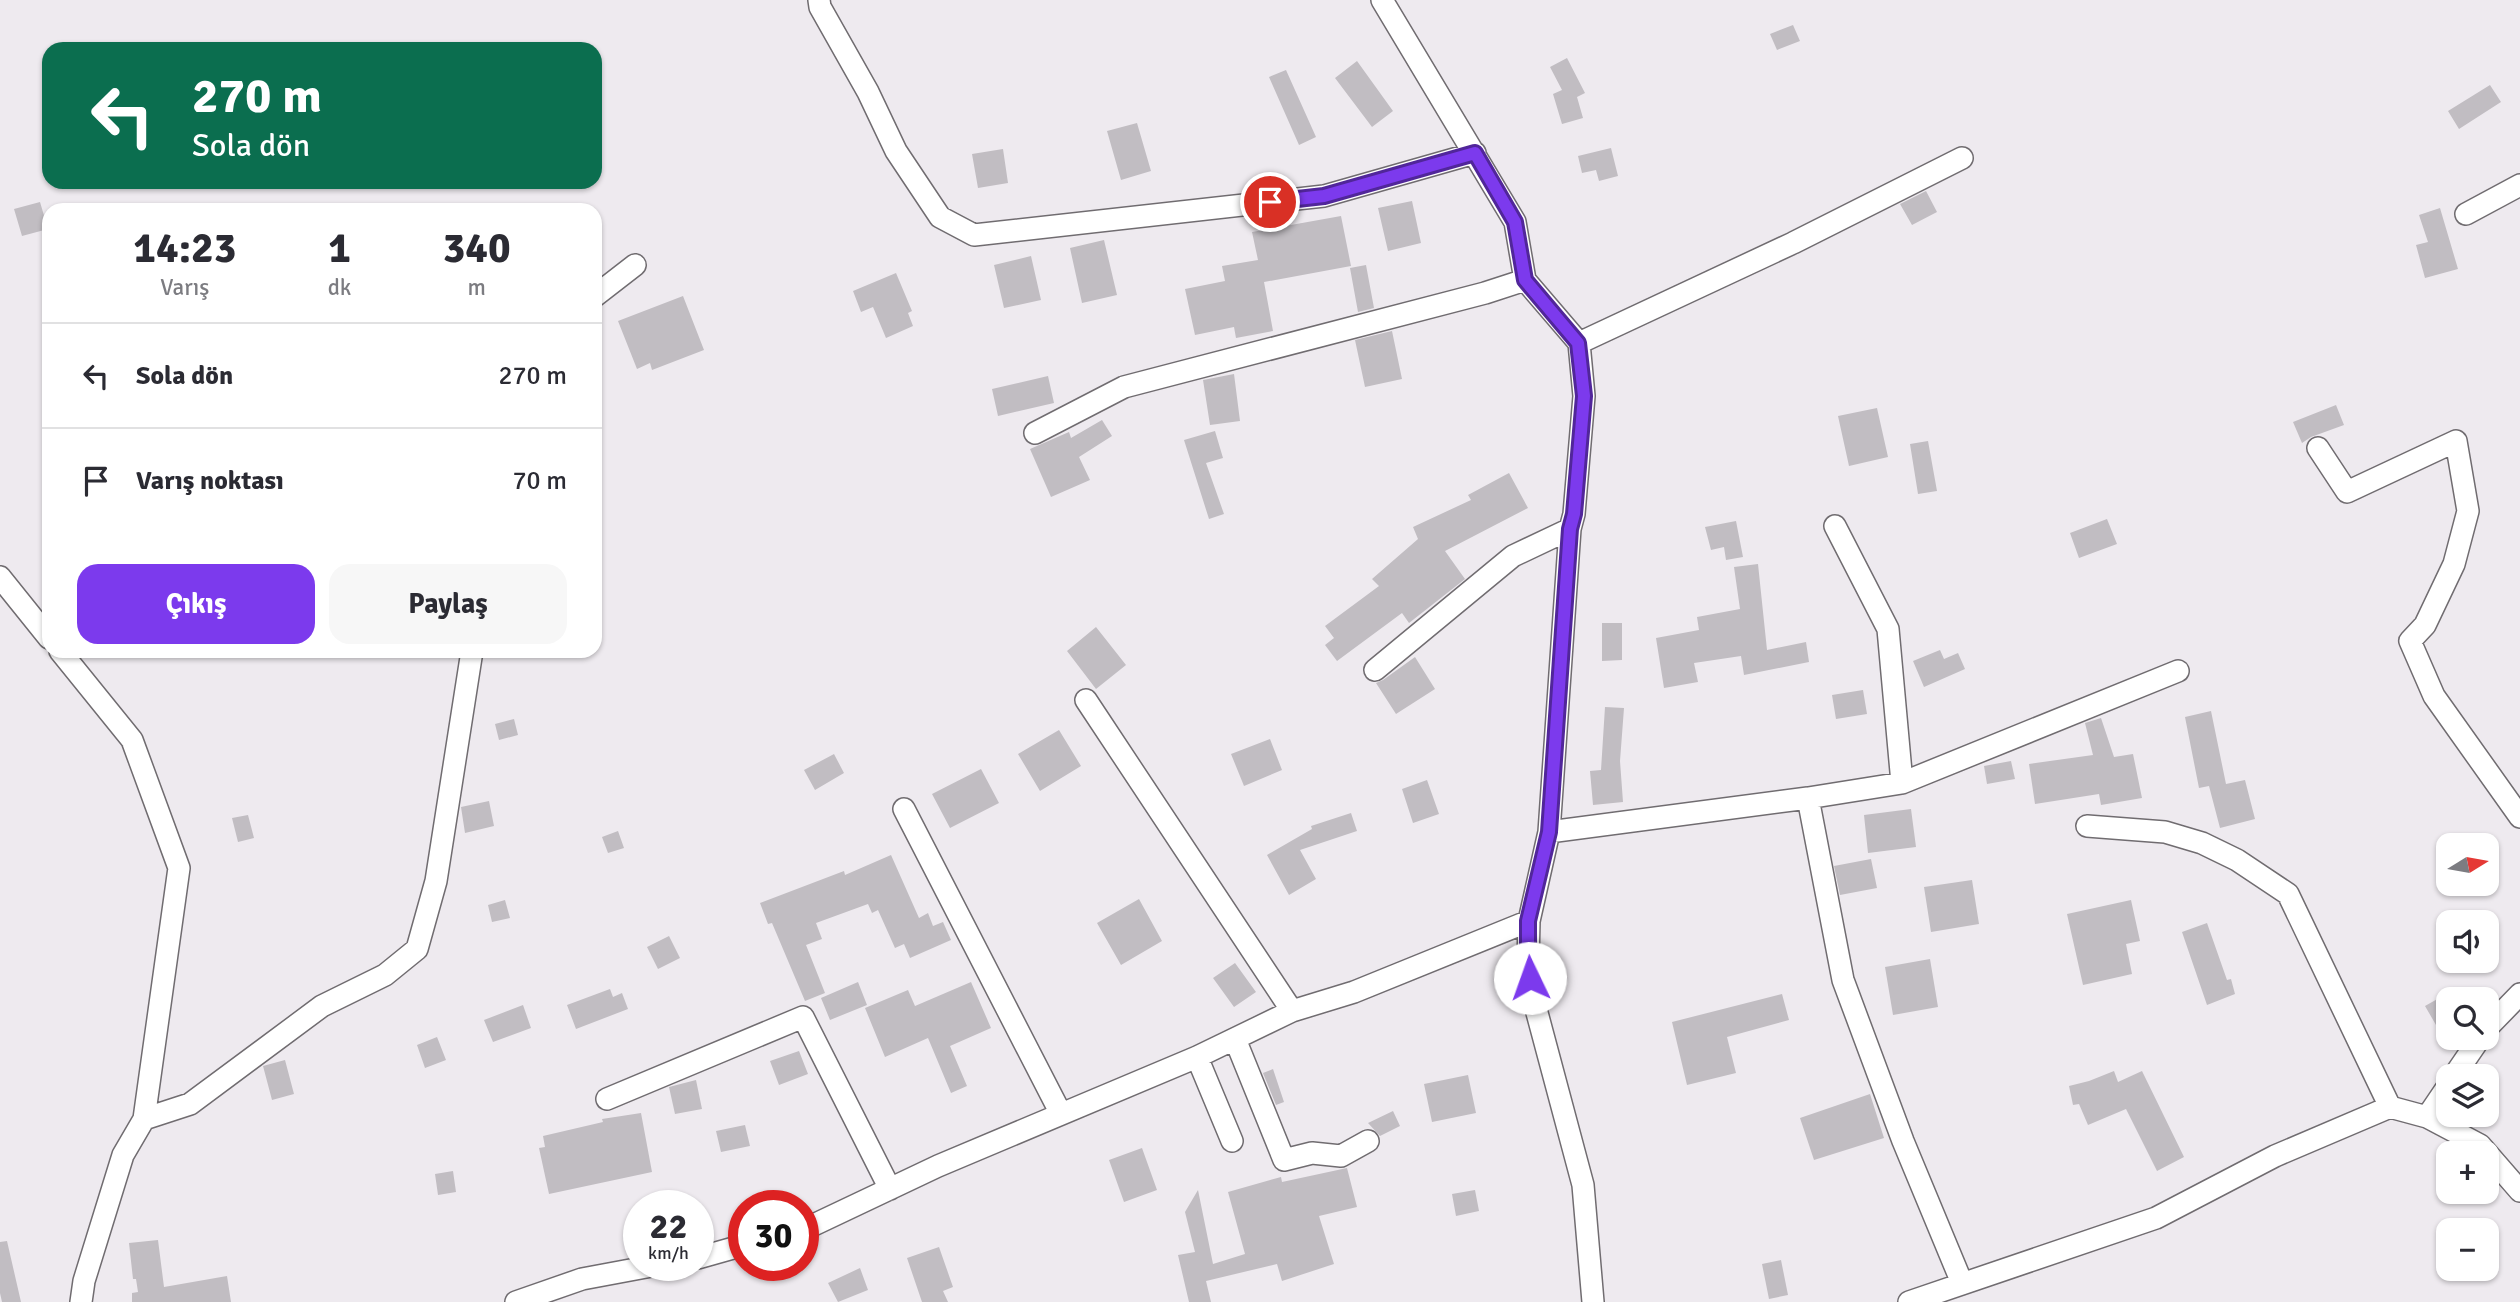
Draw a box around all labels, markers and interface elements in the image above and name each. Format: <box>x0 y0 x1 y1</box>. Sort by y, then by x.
text: 270 m <box>192 66 322 126</box>
icon: left <box>77 70 168 161</box>
text: Sola dön <box>192 126 310 165</box>
pin <box>1240 172 1300 232</box>
icon: arrive <box>1251 183 1289 221</box>
text: 14:23 <box>133 223 236 274</box>
text: 1 <box>328 223 351 274</box>
text: 340 <box>443 223 511 274</box>
text: Varış <box>160 273 209 302</box>
text: dk <box>328 273 351 302</box>
text: m <box>468 273 486 302</box>
icon: left <box>77 357 115 395</box>
text: Sola dön <box>136 360 233 392</box>
text: 270 m <box>498 360 567 392</box>
icon: arrive <box>77 462 115 500</box>
text: Varış noktası <box>136 465 284 497</box>
text: 70 m <box>512 465 567 497</box>
button: Çıkış <box>77 564 315 644</box>
button: Paylaş <box>329 564 567 644</box>
north arrow <box>2436 833 2499 896</box>
map controls <box>2436 833 2499 1281</box>
button: sound <box>2436 910 2499 973</box>
position arrow <box>1493 941 1567 1015</box>
button: search <box>2436 987 2499 1050</box>
button: layers <box>2436 1064 2499 1127</box>
button: + <box>2436 1141 2499 1204</box>
speed limit sign: 30 <box>728 1190 819 1281</box>
text: 22 <box>650 1205 687 1248</box>
button: − <box>2436 1218 2499 1281</box>
text: km/h <box>648 1242 689 1264</box>

